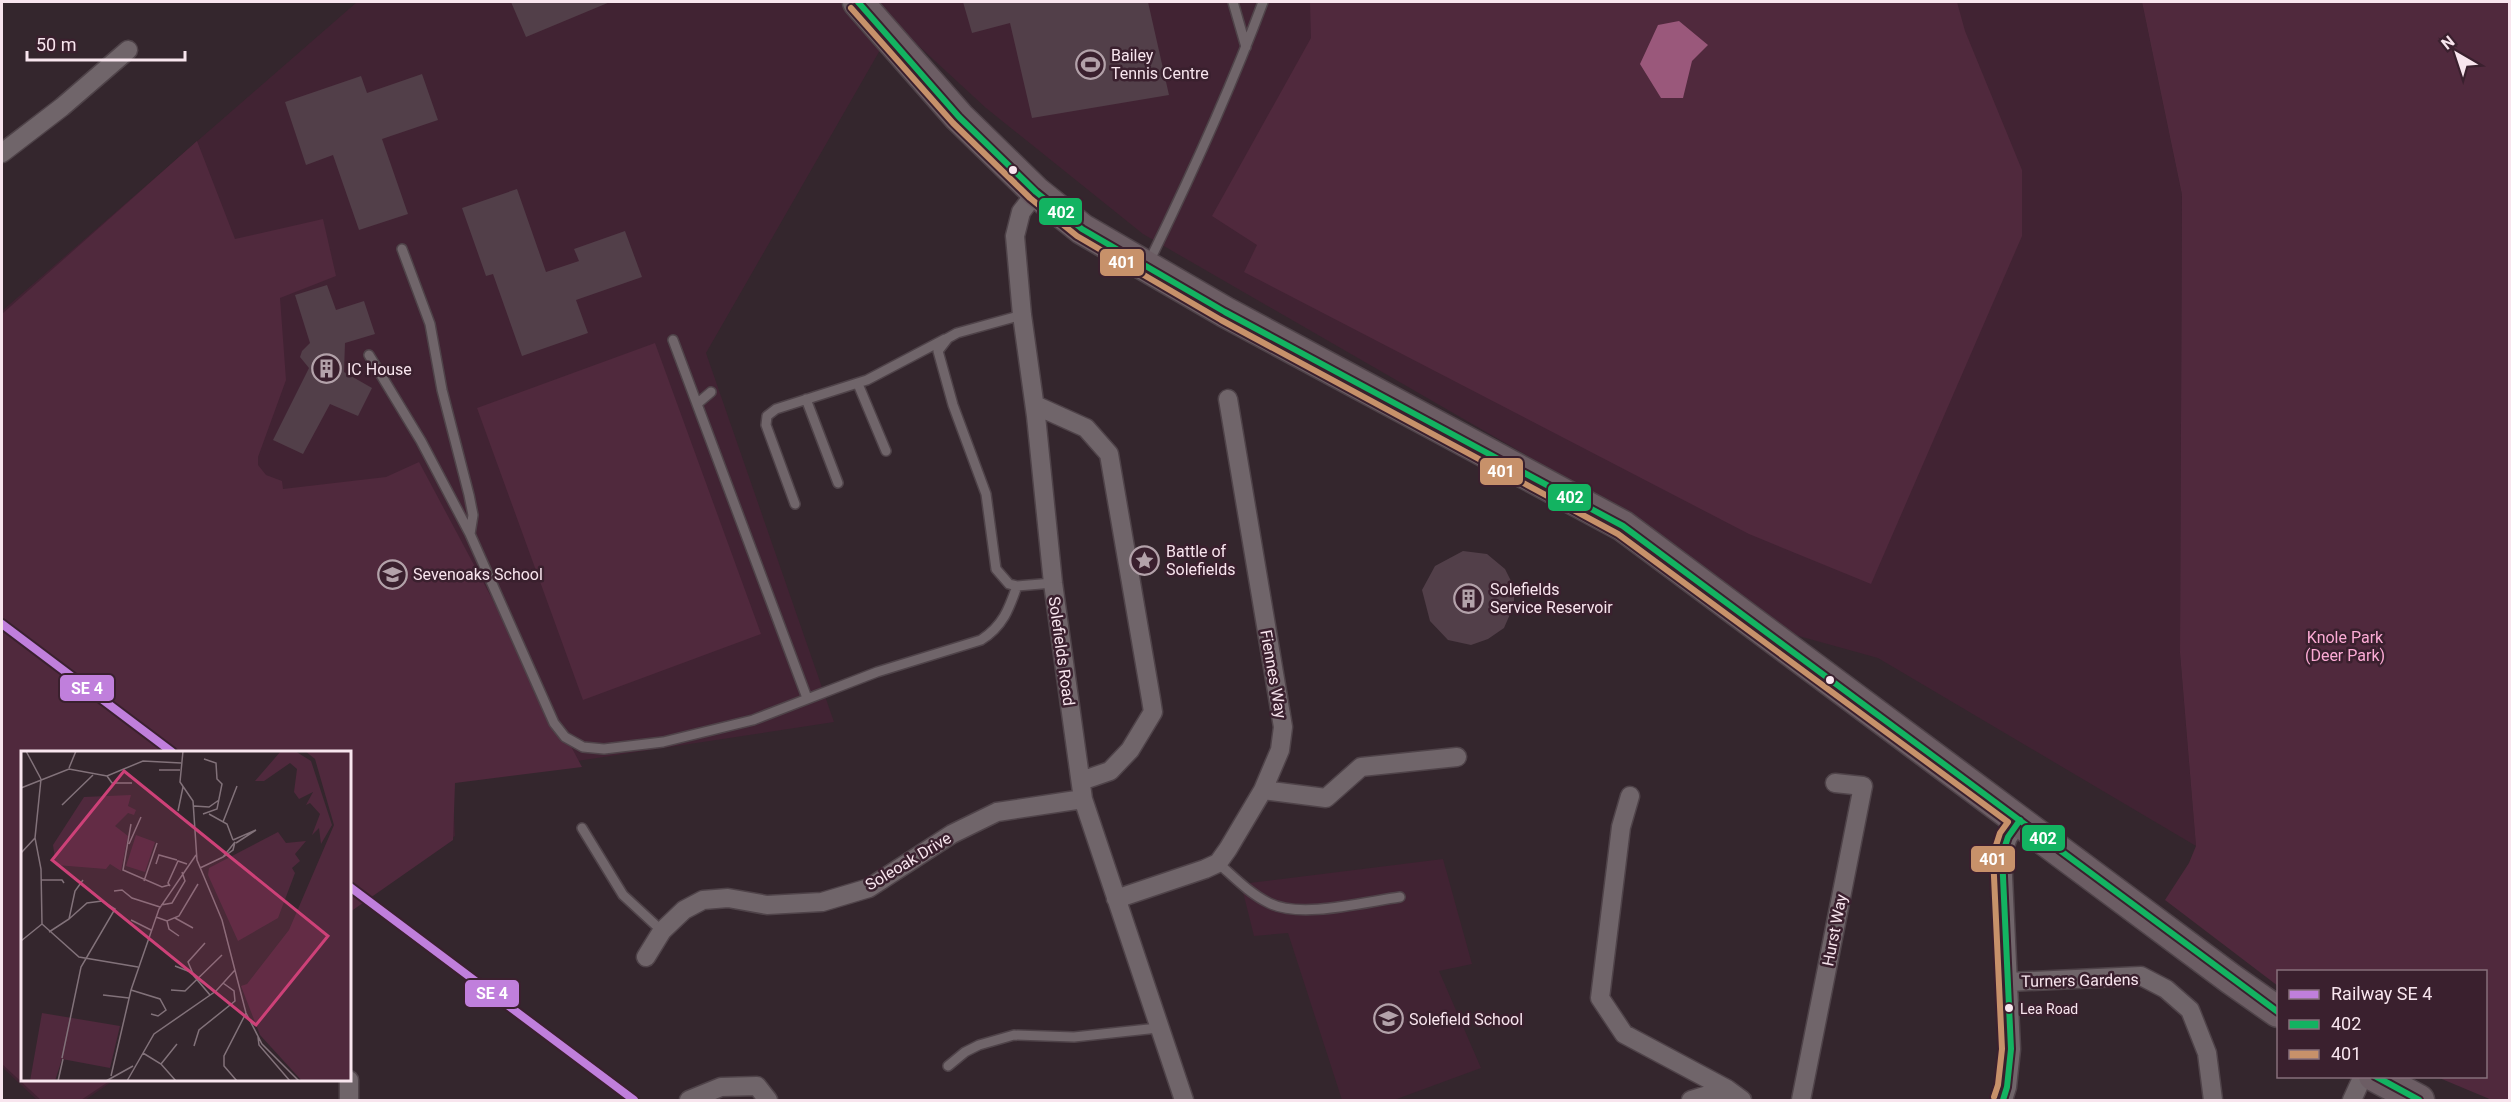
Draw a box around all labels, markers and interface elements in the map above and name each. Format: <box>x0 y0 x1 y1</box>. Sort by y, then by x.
scale bar <box>27 24 184 62</box>
north arrow <box>2427 24 2487 84</box>
text: N <box>2438 32 2458 54</box>
text: 50 m <box>36 34 76 55</box>
place label: Bailey Tennis Centre <box>1111 46 1209 83</box>
sports icon: Bailey Tennis Centre <box>1074 48 1106 80</box>
unlabelled marker <box>1007 164 1019 176</box>
line badge: 402 <box>1038 197 1083 226</box>
text: 402 <box>1047 203 1075 222</box>
line badge: 401 <box>1099 248 1145 277</box>
text: 401 <box>1108 253 1136 272</box>
building icon: IC House <box>310 353 342 385</box>
place label: IC House <box>347 360 412 379</box>
line badge: 401 <box>1479 457 1524 486</box>
text: 401 <box>1487 462 1515 481</box>
line badge: 402 <box>1547 483 1592 512</box>
text: 402 <box>1556 488 1584 507</box>
place label: Battle of Solefields <box>1166 542 1236 579</box>
place icon: Battle of Solefields <box>1129 544 1161 576</box>
school or university icon: Sevenoaks School <box>376 558 408 590</box>
place label: Sevenoaks School <box>413 565 543 584</box>
place label: Solefields Service Reservoir <box>1490 580 1613 617</box>
building icon: Solefields Service Reservoir <box>1453 582 1485 614</box>
street label: Solefields Road <box>1044 595 1079 707</box>
street label: Fiennes Way <box>1256 628 1291 720</box>
park label: Knole Park (Deer Park) <box>2305 628 2385 665</box>
line badge: SE 4 <box>59 674 115 702</box>
unlabelled marker <box>1824 674 1836 686</box>
text: SE 4 <box>71 679 103 698</box>
inset map <box>21 751 351 1081</box>
line badge: 402 <box>2021 824 2066 852</box>
street label: Soleoak Drive <box>862 828 955 895</box>
text: 402 <box>2029 829 2057 848</box>
line badge: 401 <box>1970 845 2016 873</box>
text: 401 <box>1979 850 2007 869</box>
street label: Hurst Way <box>1818 892 1851 968</box>
street label: Turners Gardens <box>2021 970 2139 991</box>
legend <box>2277 970 2487 1078</box>
line badge: SE 4 <box>464 979 520 1008</box>
text: Railway SE 4 <box>2331 983 2432 1004</box>
text: SE 4 <box>476 984 508 1003</box>
place label: Lea Road <box>2020 1001 2078 1017</box>
marker: Lea Road <box>2003 1002 2015 1014</box>
school or university icon: Solefield School <box>1372 1003 1404 1035</box>
place label: Solefield School <box>1409 1010 1523 1029</box>
text: 402 <box>2331 1013 2361 1034</box>
text: 401 <box>2331 1043 2361 1064</box>

